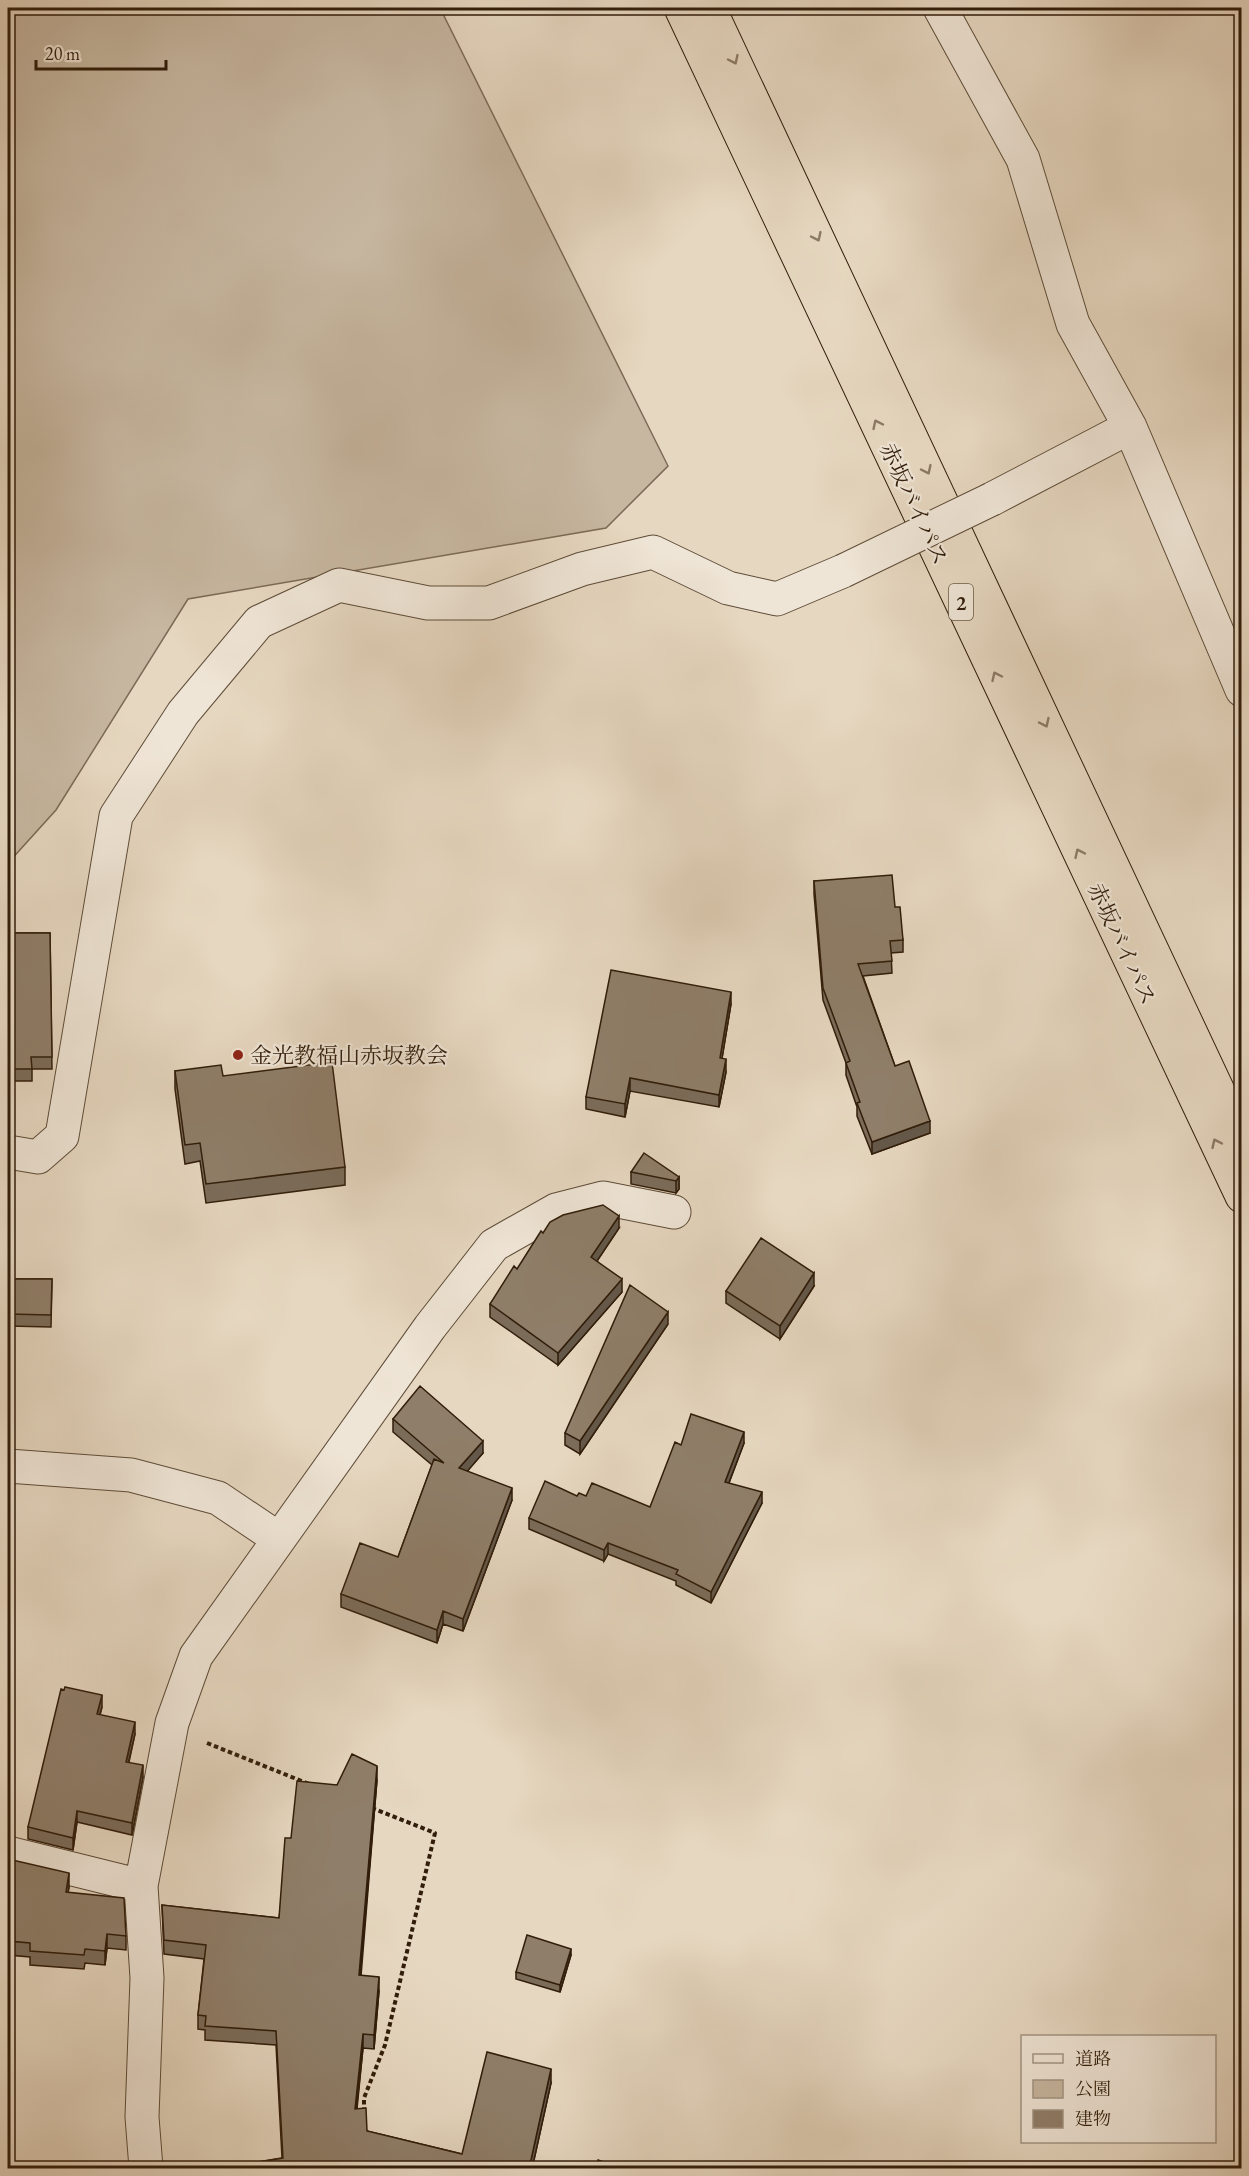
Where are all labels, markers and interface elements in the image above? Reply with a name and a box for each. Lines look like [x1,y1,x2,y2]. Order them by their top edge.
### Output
scale bar [36,33,166,71]
text: 20 m [45,42,80,65]
one-way arrow [727,54,739,65]
one-way arrow [810,230,822,241]
one-way arrow [872,420,884,431]
street label: 赤坂バイパス [873,438,955,570]
one-way arrow [919,464,931,475]
road number: 2 [949,584,973,620]
one-way arrow [991,672,1003,683]
one-way arrow [1038,716,1050,727]
one-way arrow [1075,848,1087,859]
street label: 赤坂バイパス [1081,878,1163,1010]
place label: 金光教福山赤坂教会 [250,1041,448,1070]
marker: 金光教福山赤坂教会 [231,1048,245,1062]
one-way arrow [1212,1138,1224,1149]
legend [1021,2035,1216,2143]
text: 道路 [1075,2047,1111,2070]
text: 公園 [1075,2077,1111,2100]
text: 建物 [1075,2107,1111,2130]

